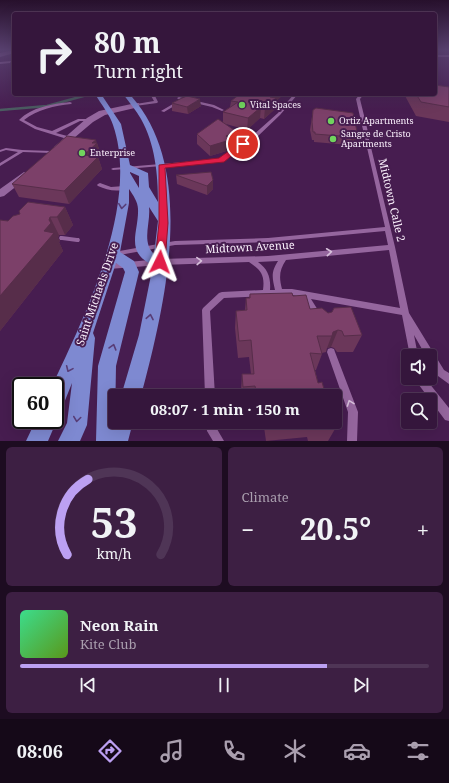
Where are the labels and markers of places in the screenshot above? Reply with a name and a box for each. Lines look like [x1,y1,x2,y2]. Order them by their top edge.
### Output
place label: Vital Spaces [250,98,301,111]
marker: Vital Spaces [237,100,247,110]
place label: Ortiz Apartments [339,114,414,127]
marker: Ortiz Apartments [326,116,336,126]
pin [226,127,260,161]
place label: Sangre de Cristo Apartments [341,127,411,150]
marker: Sangre de Cristo Apartments [328,134,338,144]
place label: Enterprise [90,146,135,159]
marker: Enterprise [77,148,87,158]

